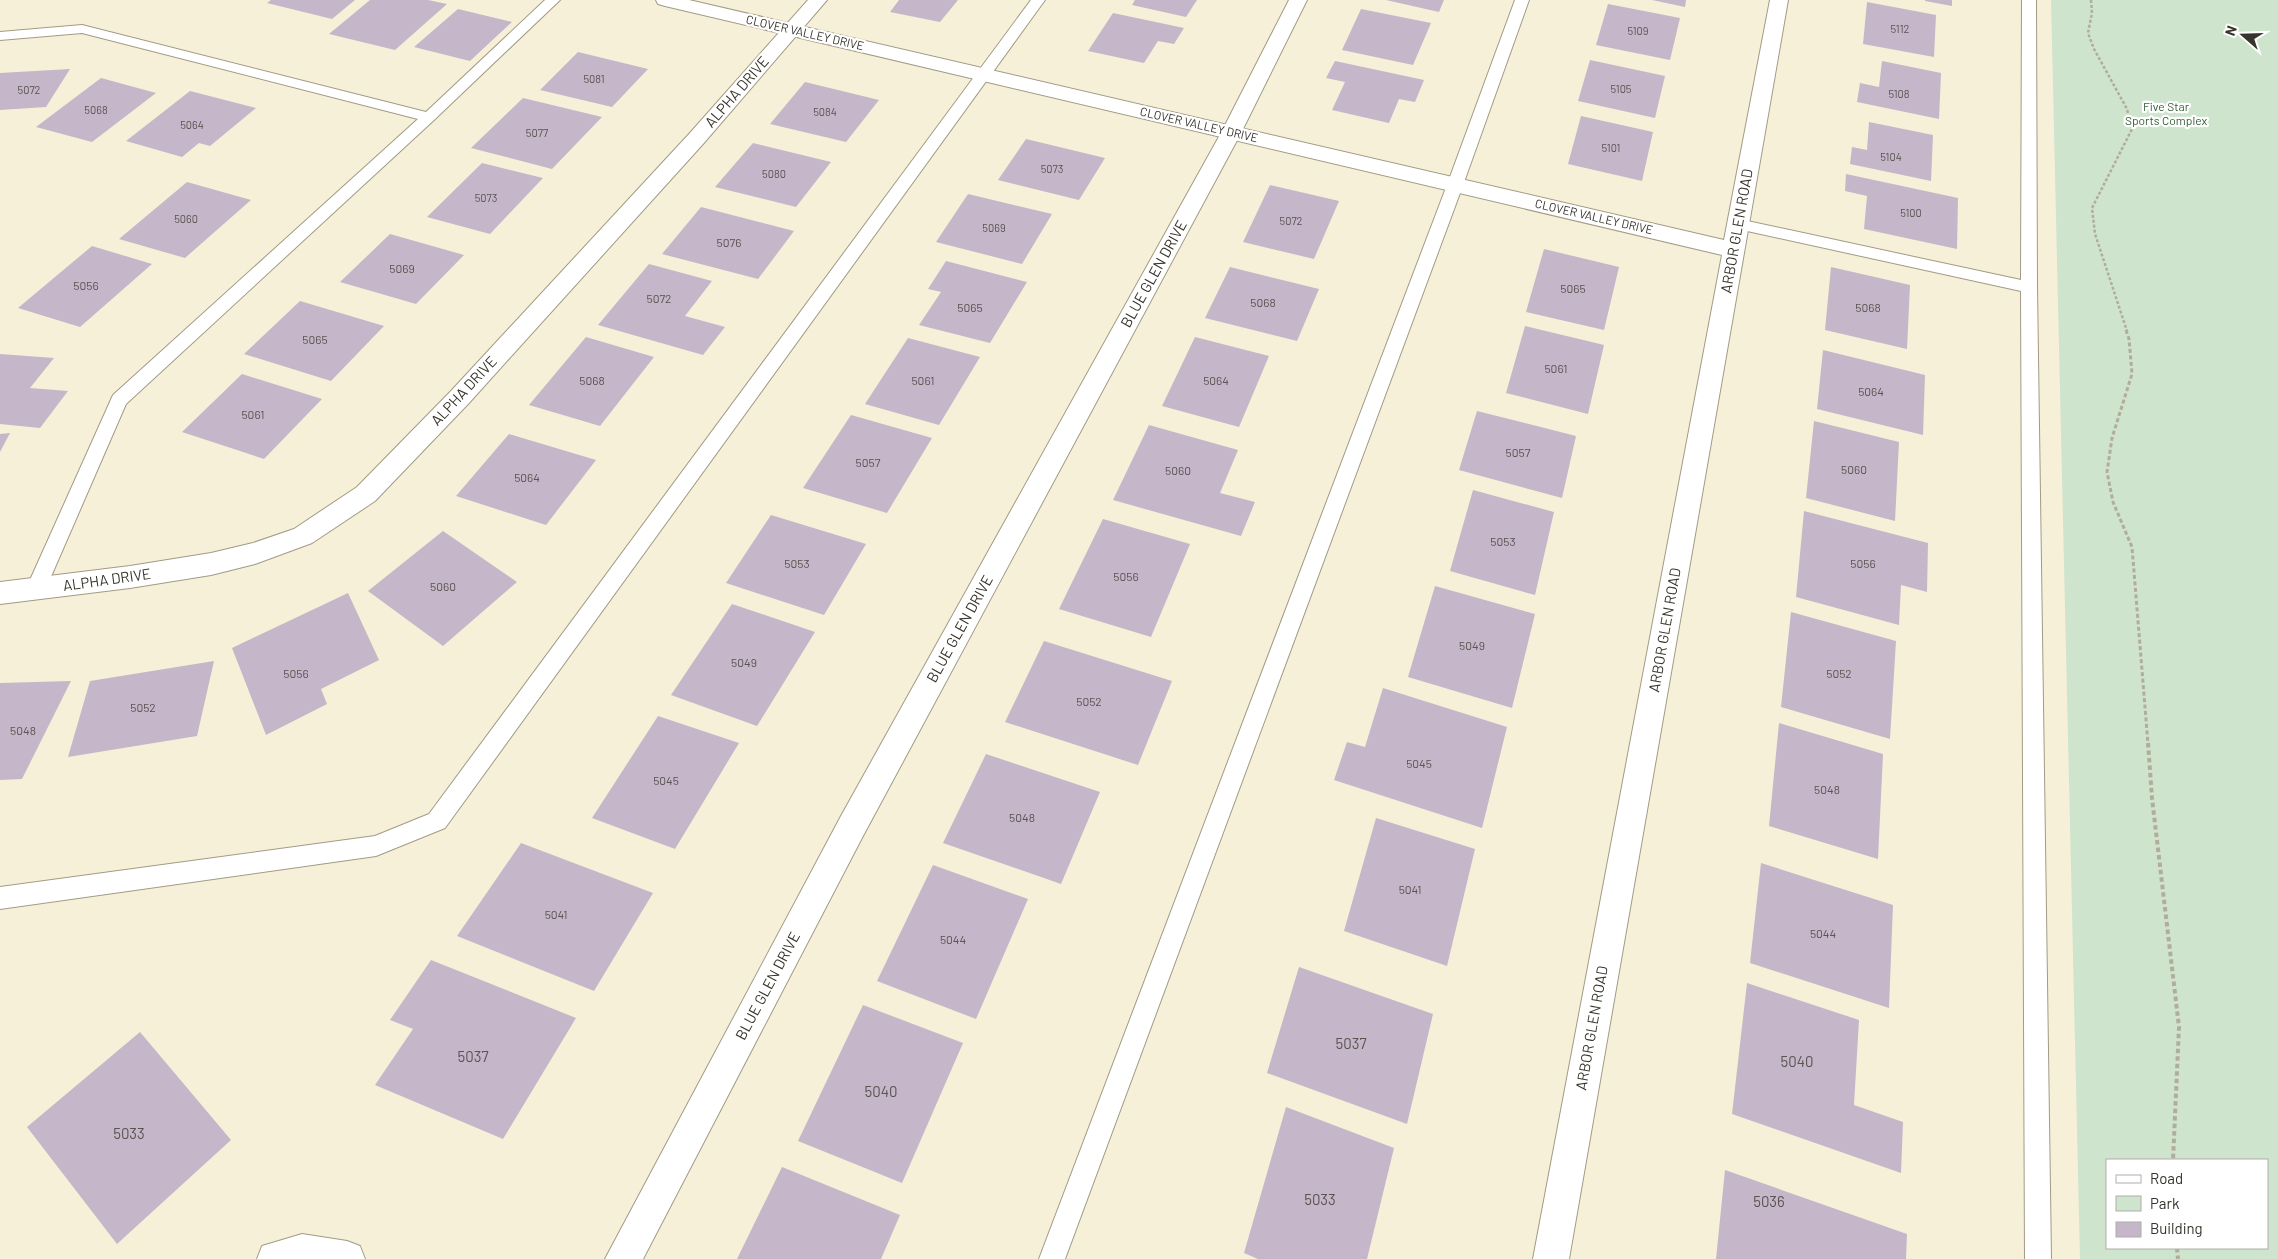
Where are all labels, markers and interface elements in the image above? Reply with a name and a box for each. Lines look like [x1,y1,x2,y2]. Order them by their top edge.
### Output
north arrow [2218,10,2268,60]
street label: CLOVER VALLEY DRIVE [745,12,866,52]
house number: 5112 [1891,22,1910,35]
text: N [2221,23,2240,38]
house number: 5109 [1627,24,1649,37]
street label: ALPHA DRIVE [700,52,772,131]
house number: 5081 [583,72,605,85]
house number: 5105 [1610,82,1632,95]
house number: 5072 [18,83,41,96]
house number: 5108 [1888,87,1910,100]
park label: Five Star Sports Complex [2125,99,2207,127]
house number: 5068 [84,103,108,116]
street label: CLOVER VALLEY DRIVE [1139,104,1260,144]
house number: 5084 [813,105,837,118]
house number: 5064 [180,118,204,131]
house number: 5077 [526,126,548,139]
house number: 5101 [1602,141,1620,154]
house number: 5104 [1880,150,1902,163]
house number: 5073 [1041,162,1063,175]
house number: 5080 [762,167,786,180]
street label: ARBOR GLEN ROAD [1716,167,1756,294]
house number: 5073 [475,191,497,204]
street label: CLOVER VALLEY DRIVE [1534,196,1655,236]
house number: 5100 [1900,206,1922,219]
house number: 5060 [174,212,198,225]
house number: 5072 [1280,214,1303,227]
street label: BLUE GLEN DRIVE [1116,217,1190,330]
house number: 5069 [982,221,1006,234]
house number: 5076 [717,235,741,249]
house number: 5069 [389,261,415,275]
house number: 5056 [73,278,99,292]
house number: 5065 [1560,281,1586,295]
house number: 5072 [646,291,672,305]
house number: 5068 [1250,295,1276,309]
house number: 5065 [957,300,983,314]
house number: 5068 [1855,300,1881,314]
house number: 5065 [302,332,328,346]
street label: ALPHA DRIVE [426,352,500,429]
house number: 5061 [1544,361,1568,375]
house number: 5068 [579,373,605,387]
house number: 5061 [911,373,935,387]
house number: 5064 [1203,373,1229,387]
house number: 5064 [1858,384,1884,398]
house number: 5061 [241,407,265,421]
house number: 5057 [1506,445,1531,459]
house number: 5057 [856,455,881,469]
house number: 5060 [1841,462,1867,476]
house number: 5060 [1165,463,1191,477]
house number: 5064 [514,470,540,484]
house number: 5053 [1490,534,1516,548]
house number: 5053 [784,556,810,570]
house number: 5056 [1850,556,1876,570]
street label: ALPHA DRIVE [62,564,152,594]
street label: ARBOR GLEN ROAD [1644,566,1684,693]
house number: 5056 [1113,569,1139,583]
street label: BLUE GLEN DRIVE [922,572,996,685]
house number: 5060 [430,579,456,593]
house number: 5049 [1459,638,1485,652]
house number: 5049 [731,655,757,669]
house number: 5056 [283,666,309,680]
house number: 5052 [1826,666,1852,680]
house number: 5052 [1076,694,1102,708]
house number: 5052 [130,700,156,714]
house number: 5048 [10,723,36,737]
house number: 5045 [1406,756,1432,770]
house number: 5045 [653,773,679,787]
house number: 5048 [1814,782,1840,796]
house number: 5048 [1009,810,1035,824]
house number: 5041 [1399,882,1421,896]
house number: 5041 [545,907,567,921]
house number: 5044 [1810,926,1836,940]
street label: BLUE GLEN DRIVE [731,928,803,1043]
house number: 5044 [940,932,966,946]
street label: ARBOR GLEN ROAD [1571,964,1611,1091]
house number: 5037 [1335,1034,1367,1052]
house number: 5037 [457,1047,489,1065]
house number: 5040 [1781,1052,1813,1070]
house number: 5040 [865,1082,897,1100]
house number: 5033 [113,1124,145,1142]
legend [2106,1159,2268,1249]
text: Road [2150,1169,2183,1187]
house number: 5033 [1304,1190,1336,1208]
house number: 5036 [1753,1192,1785,1210]
text: Park [2150,1194,2180,1212]
text: Building [2150,1219,2203,1237]

